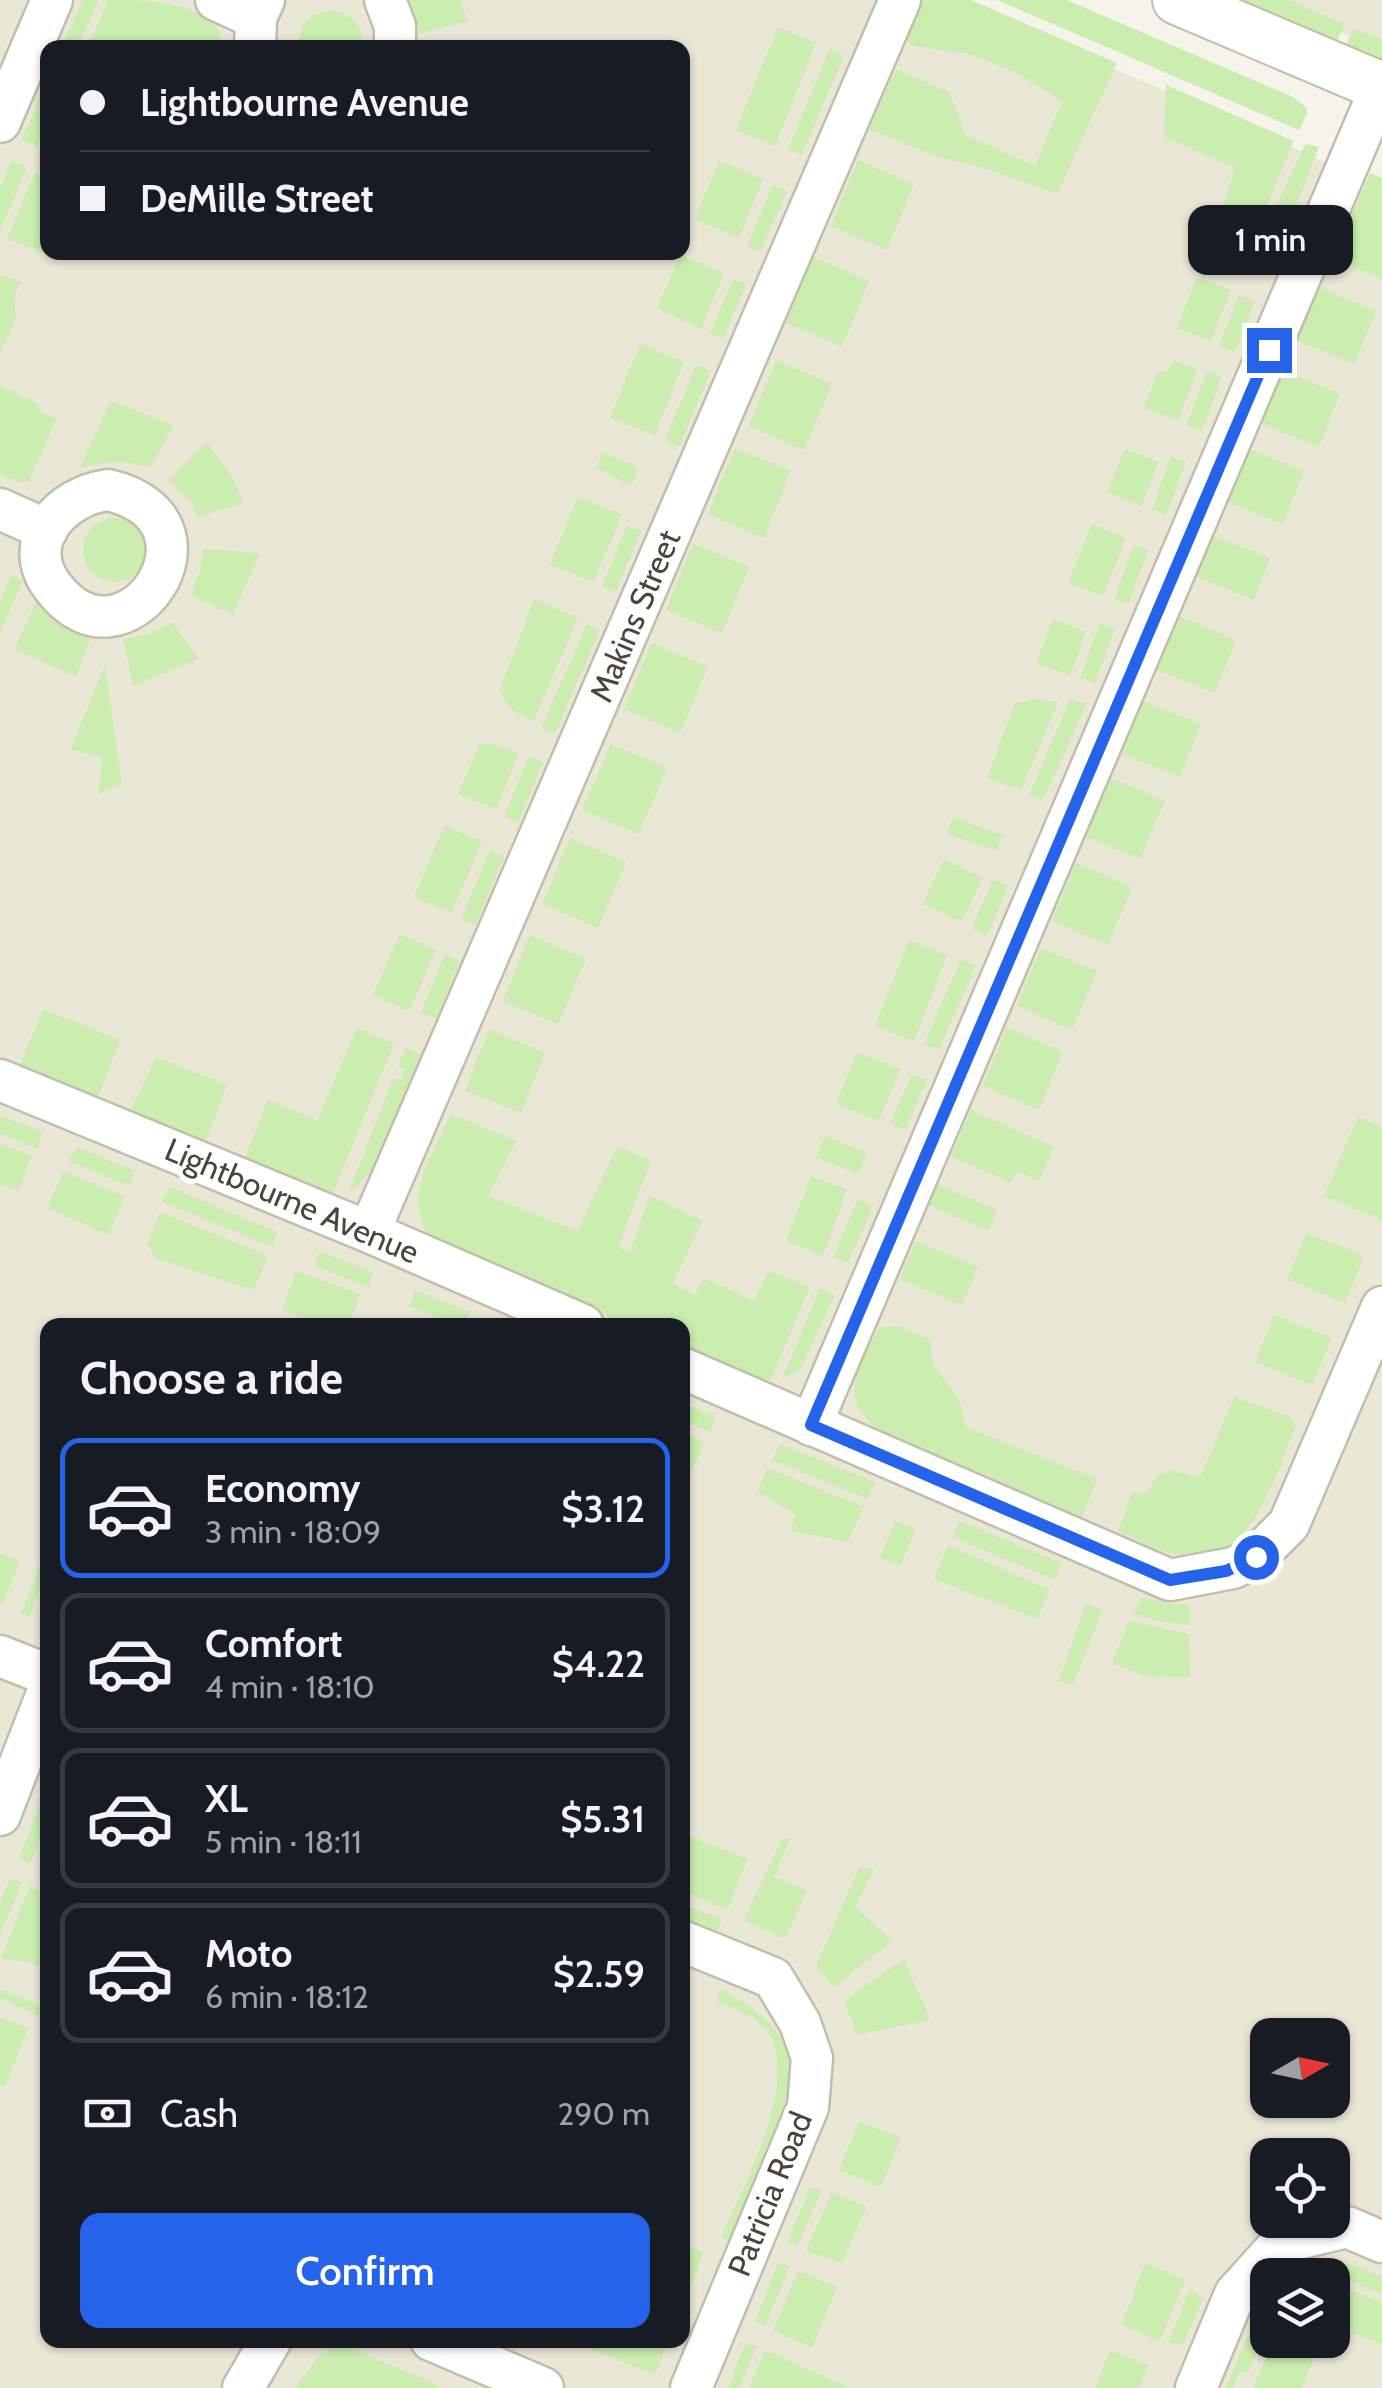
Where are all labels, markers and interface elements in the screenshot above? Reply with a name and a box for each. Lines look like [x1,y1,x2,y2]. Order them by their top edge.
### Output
text: Lightbourne Avenue [140,79,469,126]
text: DeMille Street [140,175,374,222]
callout: 1 min [1186,205,1352,275]
text: 1 min [1235,220,1306,259]
route end [1247,328,1292,373]
street label: Makins Street [581,524,688,708]
street label: Lightbourne Avenue [159,1129,425,1272]
text: Choose a ride [80,1351,343,1405]
icon: car [85,1463,175,1553]
text: Economy [205,1465,360,1512]
text: $3.12 [561,1485,645,1532]
text: 3 min · 18:09 [205,1512,381,1551]
route start [1234,1535,1279,1580]
icon: car [85,1618,175,1708]
text: Comfort [205,1620,342,1667]
text: $4.22 [552,1640,645,1687]
text: 4 min · 18:10 [205,1667,375,1706]
icon: car [85,1773,175,1863]
text: XL [205,1775,248,1822]
text: $5.31 [560,1795,645,1842]
text: 5 min · 18:11 [205,1822,362,1861]
icon: car [85,1928,175,2018]
text: Moto [205,1930,292,1977]
text: $2.59 [553,1950,645,1997]
text: 6 min · 18:12 [205,1977,369,2016]
north arrow [1250,2018,1350,2118]
map controls [1250,2018,1350,2358]
icon: cash [80,2086,135,2141]
text: Cash [160,2090,238,2137]
text: 290 m [557,2094,650,2133]
street label: Patricia Road [719,2106,820,2282]
button: locate [1250,2138,1350,2238]
button: Confirm [80,2213,650,2328]
button: layers [1250,2258,1350,2358]

